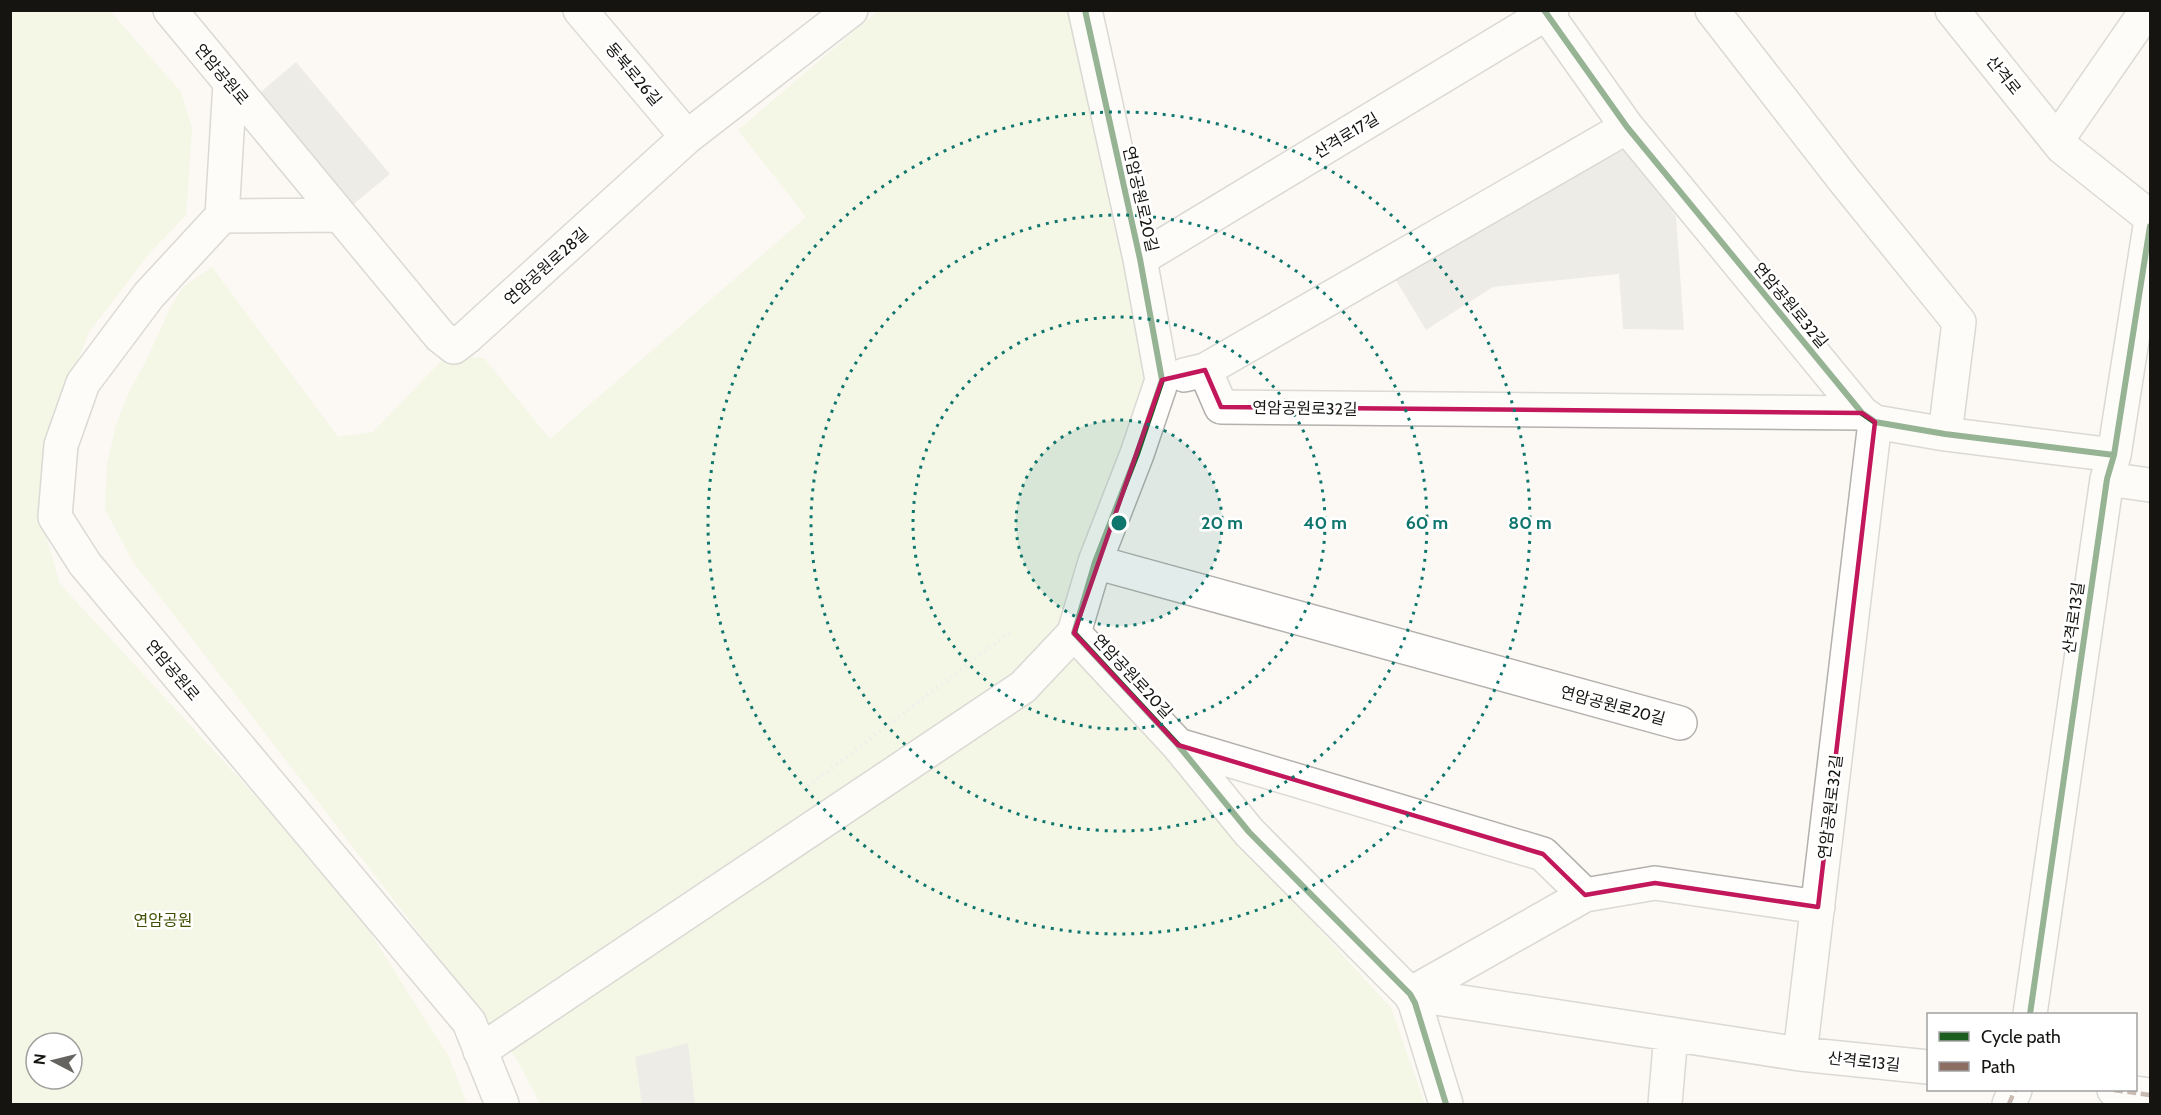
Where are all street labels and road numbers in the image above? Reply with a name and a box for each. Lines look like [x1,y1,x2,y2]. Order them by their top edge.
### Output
street label: 동북로26길 [602,39,665,110]
street label: 연암공원로 [191,40,253,109]
street label: 산격로 [1982,52,2025,99]
street label: 산격로17길 [1310,109,1382,162]
street label: 연암공원로20길 [1119,144,1162,254]
street label: 연암공원로28길 [500,224,592,309]
street label: 연암공원로32길 [1749,259,1832,352]
street label: 연암공원로32길 [1252,398,1358,419]
street label: 산격로13길 [2059,581,2088,655]
street label: 연암공원로20길 [1089,630,1176,722]
street label: 연암공원로 [142,636,204,705]
street label: 연암공원로20길 [1558,682,1667,729]
street label: 연암공원로32길 [1815,754,1846,861]
street label: 산격로13길 [1827,1048,1901,1075]

